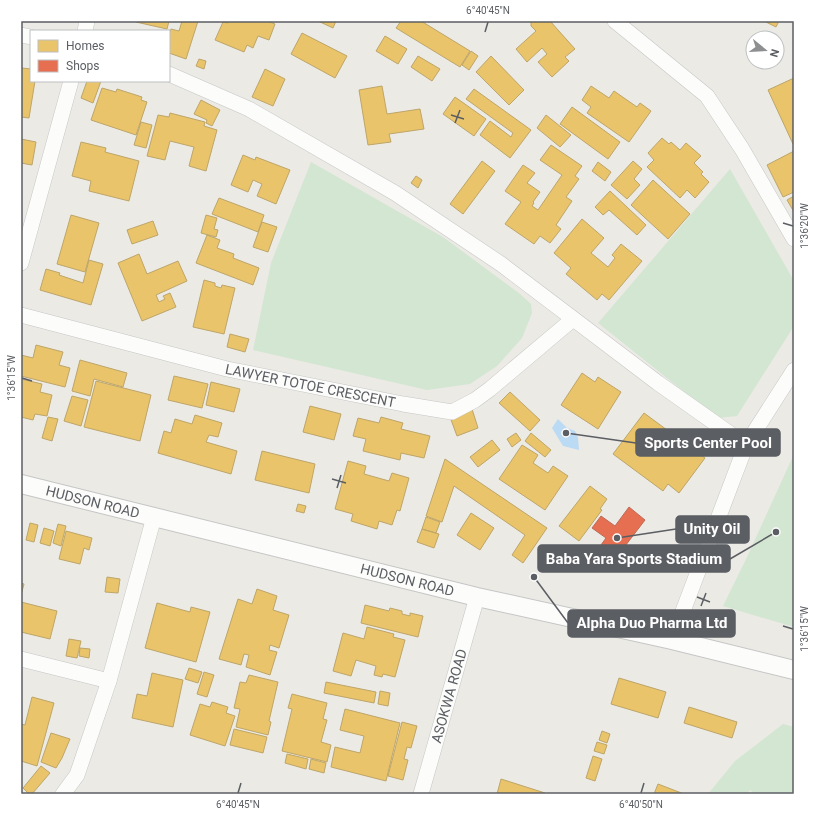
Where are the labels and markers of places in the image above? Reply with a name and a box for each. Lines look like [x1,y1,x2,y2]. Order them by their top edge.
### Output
callout: Sports Center Pool [636,429,780,456]
callout: Unity Oil [676,516,749,543]
callout: Baba Yara Sports Stadium [538,545,730,572]
callout: Alpha Duo Pharma Ltd [568,610,735,637]

